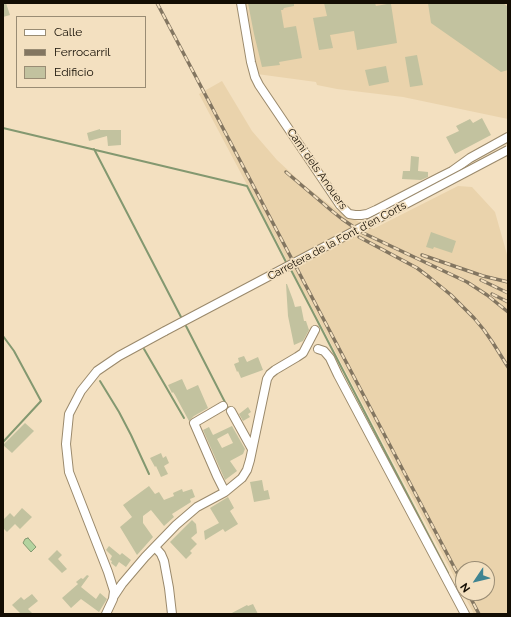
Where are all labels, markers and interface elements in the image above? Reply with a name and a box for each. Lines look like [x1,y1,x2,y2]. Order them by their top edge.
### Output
legend [16,16,146,88]
text: Calle [54,25,82,39]
text: Ferrocarril [54,45,111,59]
text: Edificio [54,65,94,79]
street label: Camí dels Anouers [284,126,350,212]
street label: Carretera de la Font d'en Corts [266,199,408,283]
north arrow [455,561,495,601]
text: N [458,580,473,595]

